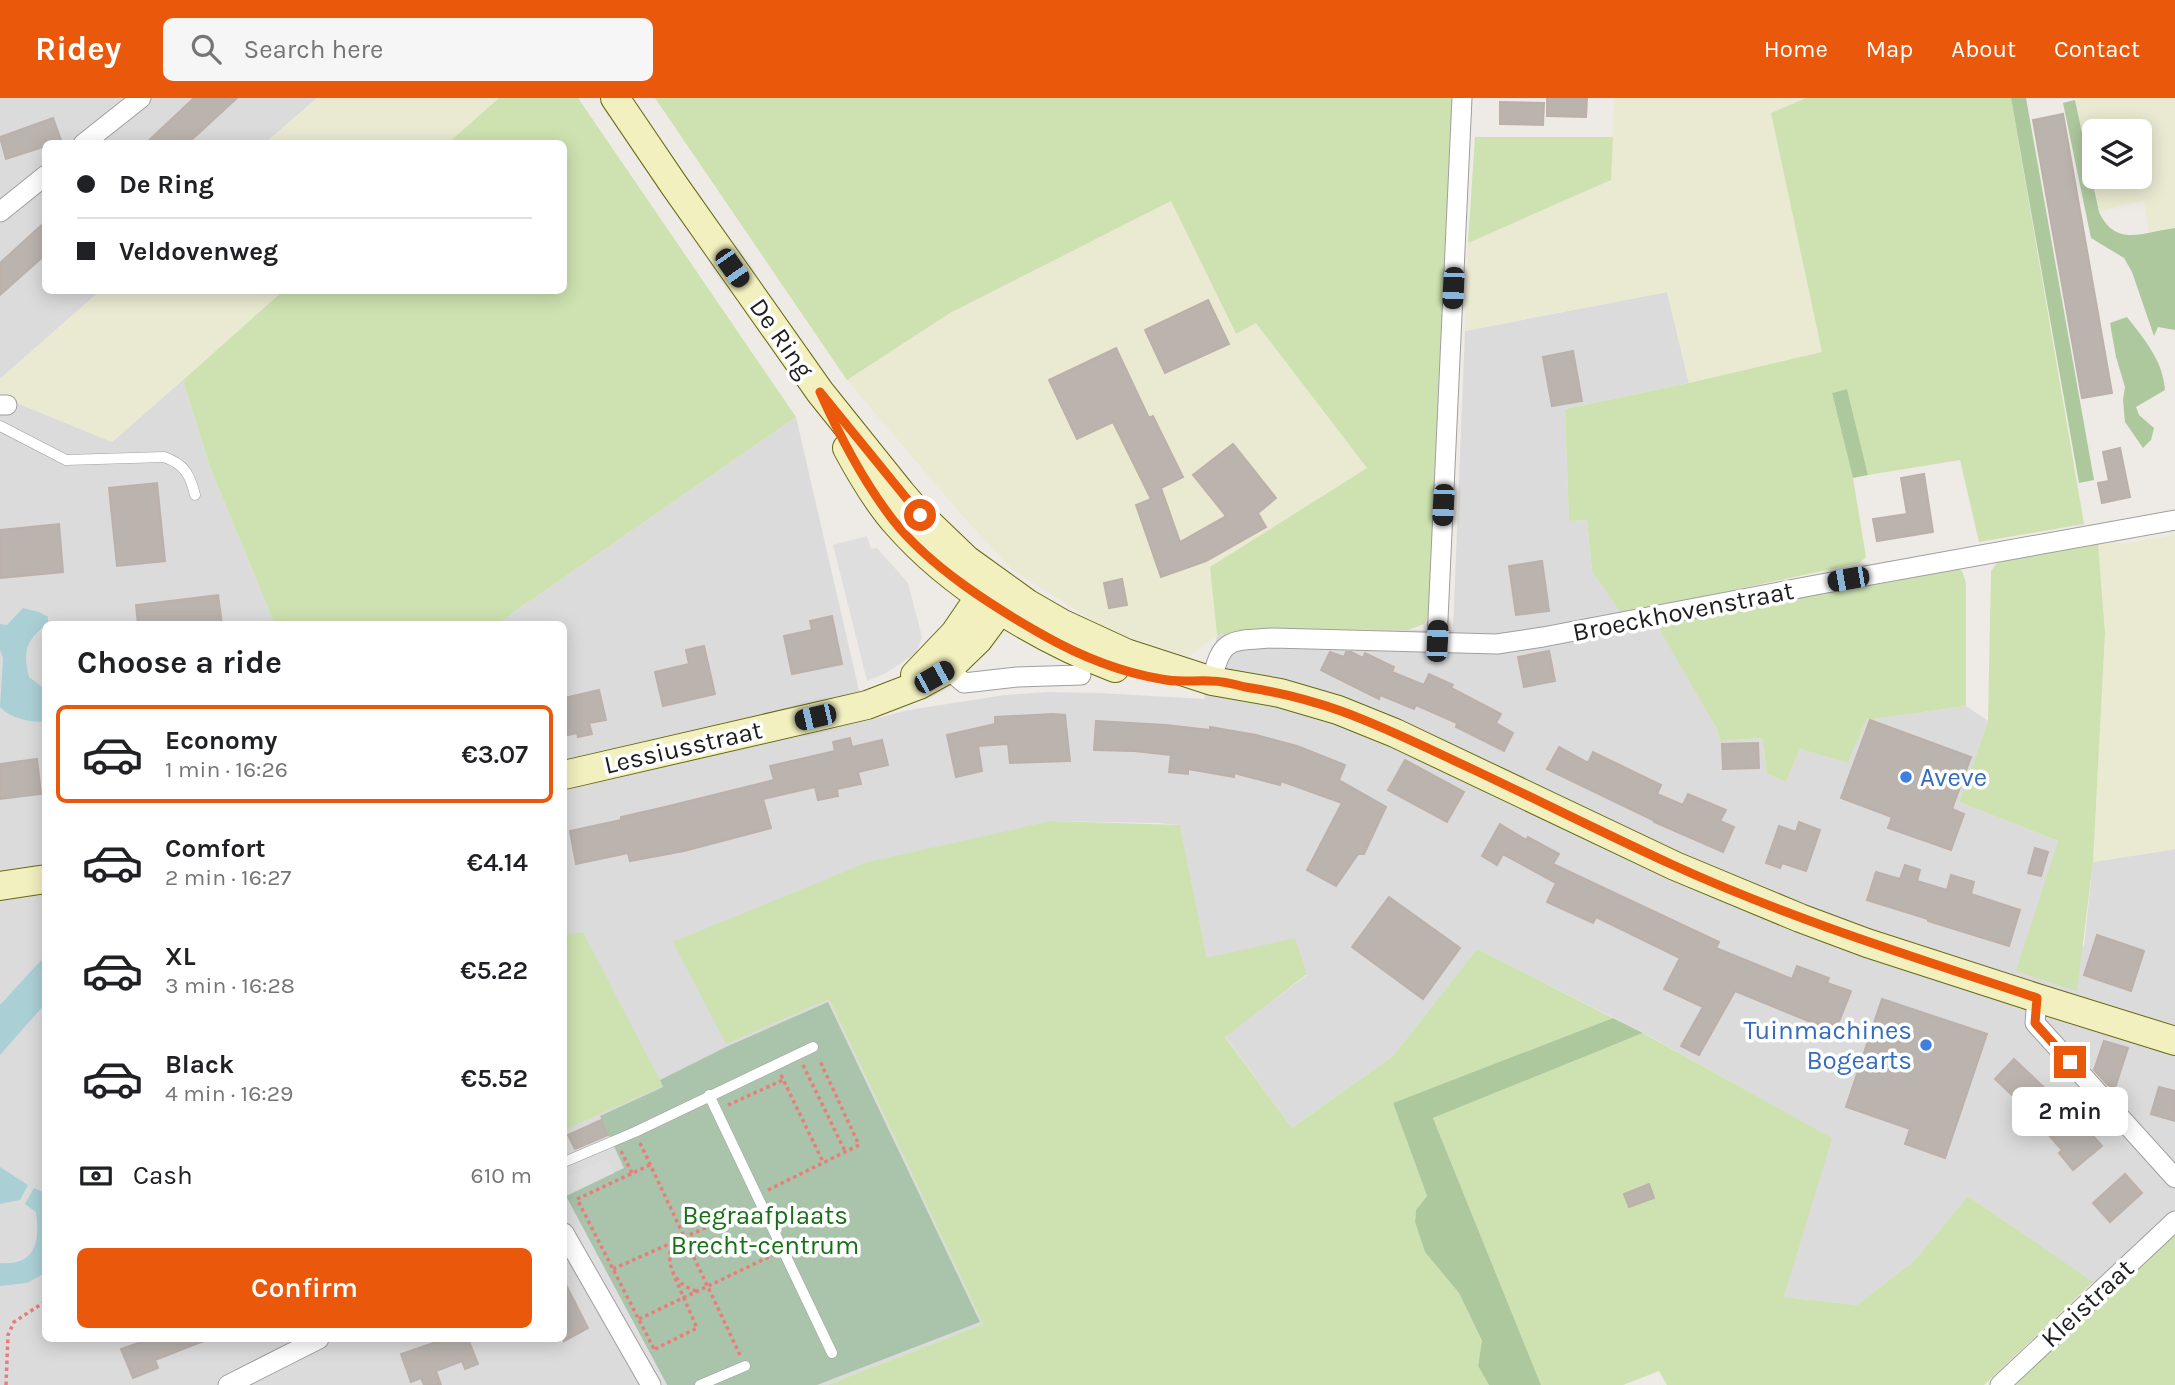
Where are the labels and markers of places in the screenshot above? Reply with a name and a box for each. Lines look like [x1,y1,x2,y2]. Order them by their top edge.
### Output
place label: Aveve [1920,762,1987,793]
marker: Aveve [1898,769,1914,785]
place label: Tuinmachines Bogearts [1743,1015,1912,1076]
marker: Tuinmachines Bogearts [1918,1037,1934,1053]

